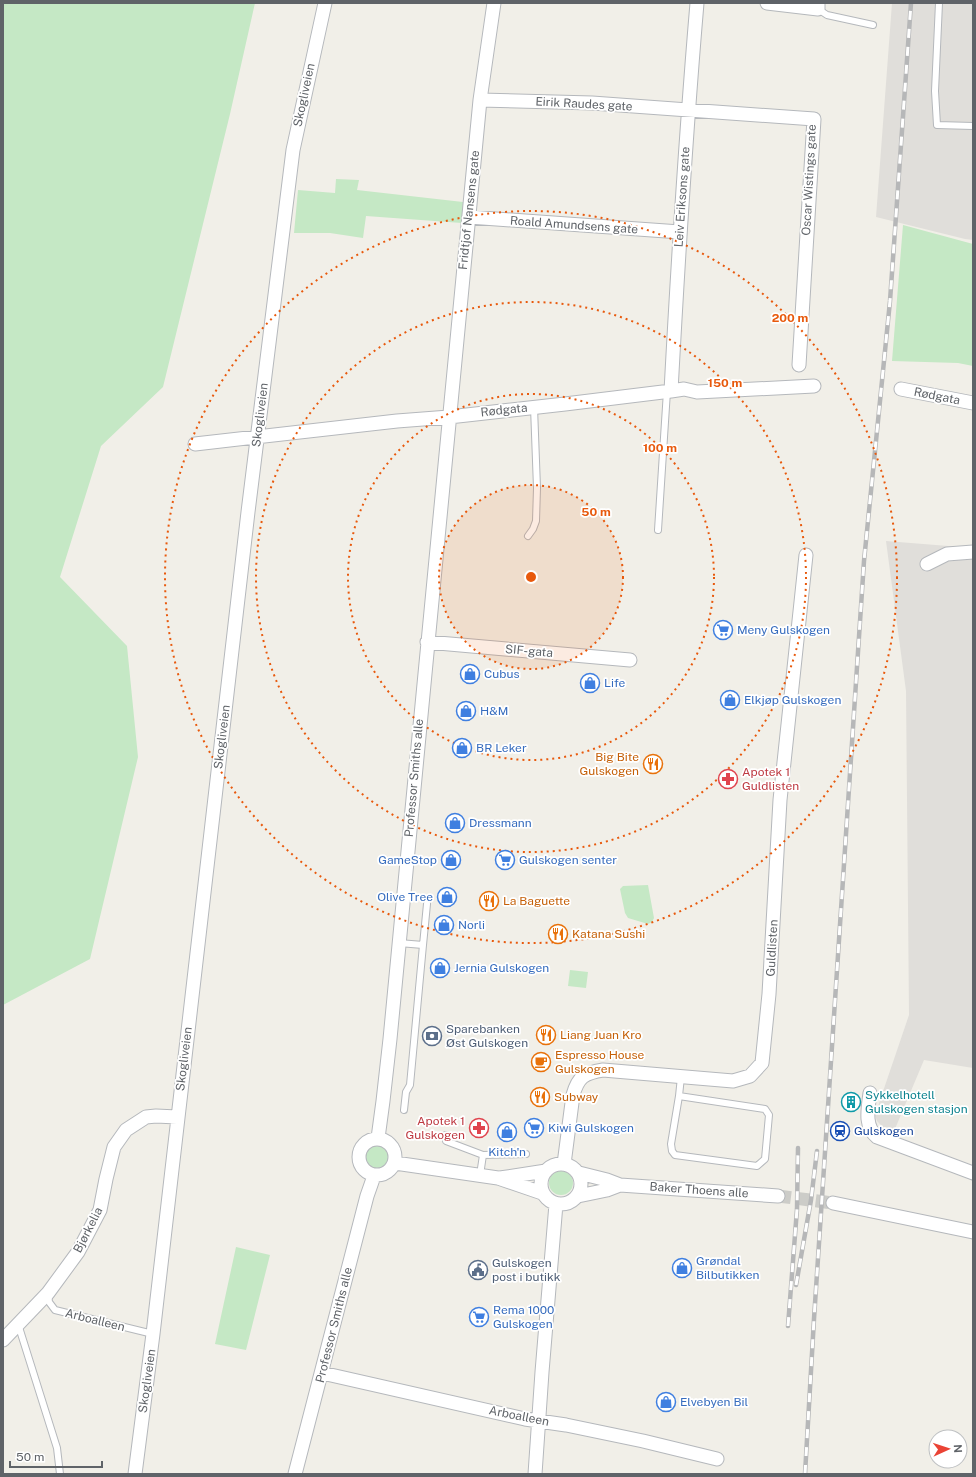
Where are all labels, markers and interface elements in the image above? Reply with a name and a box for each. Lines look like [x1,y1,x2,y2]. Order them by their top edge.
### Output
street label: Skogliveien [290,62,318,128]
street label: Eirik Raudes gate [535,94,633,114]
street label: Oscar Wistings gate [799,124,819,236]
street label: Leiv Eriksons gate [672,146,693,248]
street label: Fridtjof Nansens gate [456,149,482,271]
street label: Roald Amundsens gate [509,214,639,236]
text: 200 m [772,311,808,325]
text: 150 m [708,376,742,390]
street label: Skogliveien [249,382,271,448]
street label: Rødgata [913,385,961,407]
street label: Rødgata [480,401,528,419]
text: 100 m [643,441,677,455]
text: 50 m [581,505,611,519]
centre of rings [524,570,538,584]
supermarket icon: Meny Gulskogen [712,619,734,641]
place label: Meny Gulskogen [737,623,830,637]
street label: SIF-gata [505,642,553,660]
shop icon: Cubus [459,663,481,685]
place label: Cubus [484,667,519,681]
shop icon: Life [579,672,601,694]
place label: Life [604,676,626,690]
shop icon: Elkjøp Gulskogen [719,689,741,711]
place label: Elkjøp Gulskogen [744,693,841,707]
shop icon: H&M [455,700,477,722]
street label: Skogliveien [211,704,233,770]
place label: H&M [480,704,508,718]
street label: Professor Smiths alle [402,718,426,838]
shop icon: BR Leker [451,737,473,759]
place label: BR Leker [476,741,527,755]
place label: Big Bite Gulskogen [579,750,639,778]
restaurant icon: Big Bite Gulskogen [642,753,664,775]
place label: Apotek 1 Guldlisten [742,765,799,793]
pharmacy icon: Apotek 1 Guldlisten [717,768,739,790]
shop icon: Dressmann [444,812,466,834]
place label: Dressmann [469,816,532,830]
shop icon: GameStop [440,849,462,871]
supermarket icon: Gulskogen senter [494,849,516,871]
place label: GameStop [378,853,437,867]
place label: Gulskogen senter [519,853,617,867]
shop icon: Olive Tree [436,886,458,908]
place label: Olive Tree [377,890,433,904]
restaurant icon: La Baguette [478,890,500,912]
place label: La Baguette [503,894,570,908]
shop icon: Norli [433,914,455,936]
place label: Norli [458,918,485,932]
street label: Guldlisten [764,919,780,977]
restaurant icon: Katana Sushi [547,923,569,945]
place label: Katana Sushi [572,927,645,941]
shop icon: Jernia Gulskogen [429,957,451,979]
place label: Jernia Gulskogen [454,961,549,975]
place label: Sparebanken Øst Gulskogen [446,1022,528,1050]
restaurant icon: Liang Juan Kro [535,1024,557,1046]
bank icon: Sparebanken Øst Gulskogen [421,1025,443,1047]
street label: Skogliveien [173,1026,195,1092]
place label: Liang Juan Kro [560,1028,642,1042]
place label: Espresso House Gulskogen [555,1048,645,1076]
cafe icon: Espresso House Gulskogen [530,1051,552,1073]
restaurant icon: Subway [529,1086,551,1108]
place label: Sykkelhotell Gulskogen stasjon [865,1088,968,1116]
place label: Subway [554,1090,599,1104]
building icon: Sykkelhotell Gulskogen stasjon [840,1091,862,1113]
place label: Apotek 1 Gulskogen [405,1114,465,1142]
pharmacy icon: Apotek 1 Gulskogen [468,1117,490,1139]
supermarket icon: Kiwi Gulskogen [523,1117,545,1139]
station icon: Gulskogen [829,1120,851,1142]
shop icon: Kitch'n [496,1121,518,1143]
place label: Kiwi Gulskogen [548,1121,634,1135]
place label: Gulskogen [854,1124,914,1138]
place label: Kitch'n [488,1145,526,1159]
street label: Baker Thoens alle [649,1180,749,1200]
street label: Bjørkelia [71,1205,105,1255]
place label: Grøndal Bilbutikken [696,1254,759,1282]
place label: Gulskogen post i butikk [492,1256,561,1284]
shop icon: Grøndal Bilbutikken [671,1257,693,1279]
public building icon: Gulskogen post i butikk [467,1259,489,1281]
street label: Professor Smiths alle [313,1265,355,1384]
place label: Rema 1000 Gulskogen [493,1303,554,1331]
street label: Arboalleen [64,1306,126,1334]
supermarket icon: Rema 1000 Gulskogen [468,1306,490,1328]
street label: Skogliveien [136,1348,158,1414]
shop icon: Elvebyen Bil [655,1391,677,1413]
place label: Elvebyen Bil [680,1395,749,1409]
street label: Arboalleen [488,1403,550,1429]
north arrow [928,1429,968,1469]
scale bar [10,1443,102,1469]
text: N [952,1444,964,1453]
text: 50 m [16,1450,44,1464]

